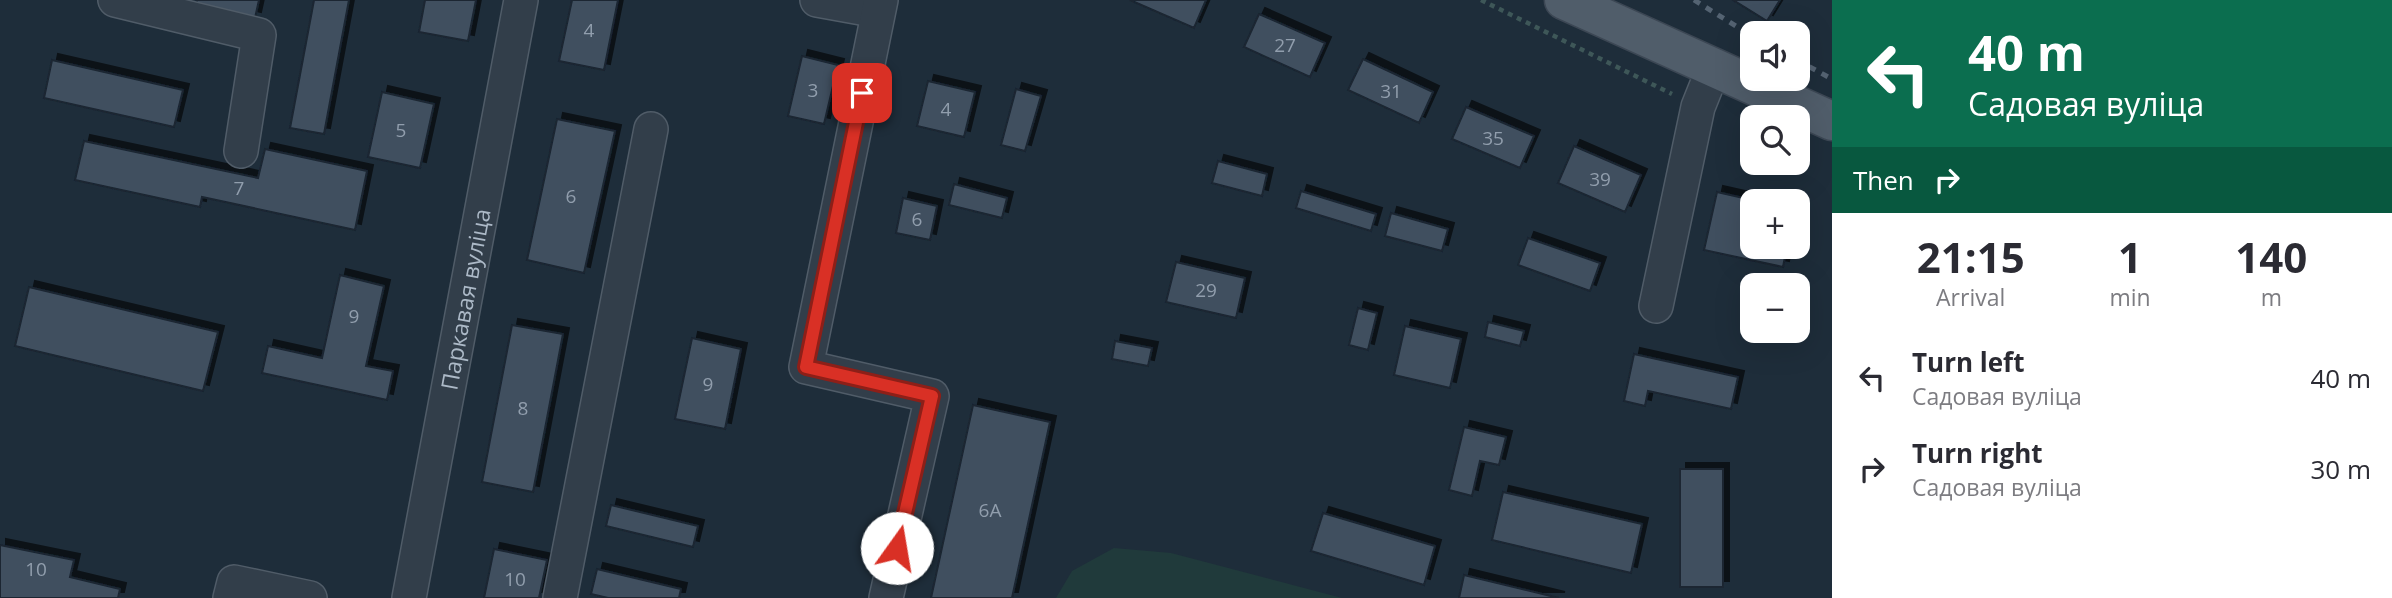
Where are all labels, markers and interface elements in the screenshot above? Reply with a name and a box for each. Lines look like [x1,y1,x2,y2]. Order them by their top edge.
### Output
house number: 4 [584,17,595,43]
text: 40 m [1968,19,2085,85]
map controls [1740,21,1810,343]
button: sound [1740,21,1810,91]
icon: left [1853,28,1944,119]
house number: 27 [1274,32,1296,58]
pin [832,63,892,123]
icon: arrive [843,74,881,112]
house number: 3 [808,77,818,103]
house number: 31 [1380,78,1402,104]
text: Садовая вуліца [1968,82,2204,125]
house number: 4 [941,96,952,122]
button: search [1740,105,1810,175]
house number: 5 [396,117,406,143]
house number: 35 [1482,125,1504,151]
icon: right [1928,161,1966,199]
text: Then [1853,162,1914,198]
house number: 39 [1589,166,1611,192]
house number: 7 [234,175,244,201]
house number: 6 [566,183,576,209]
button: + [1740,189,1810,259]
street label: Паркавая вуліца [432,206,498,393]
house number: 6 [912,206,922,232]
text: 21:15 [1917,228,2025,285]
text: 1 [2118,228,2142,285]
text: 140 [2235,228,2307,285]
button: − [1740,273,1810,343]
house number: 29 [1195,277,1217,303]
text: Arrival [1936,281,2005,313]
text: min [2109,281,2151,313]
text: m [2261,281,2282,313]
house number: 9 [349,303,359,329]
text: Turn left [1912,344,2024,380]
icon: left [1853,359,1891,397]
text: 40 m [2310,360,2371,396]
house number: 9 [703,371,713,397]
text: Садовая вуліца [1912,380,2082,412]
house number: 8 [518,395,528,421]
text: Turn right [1912,435,2043,471]
icon: right [1853,450,1891,488]
text: 30 m [2310,451,2371,487]
text: Садовая вуліца [1912,471,2082,503]
house number: 6А [979,497,1001,523]
position arrow [860,511,934,585]
house number: 10 [25,556,47,582]
house number: 10 [504,566,526,592]

